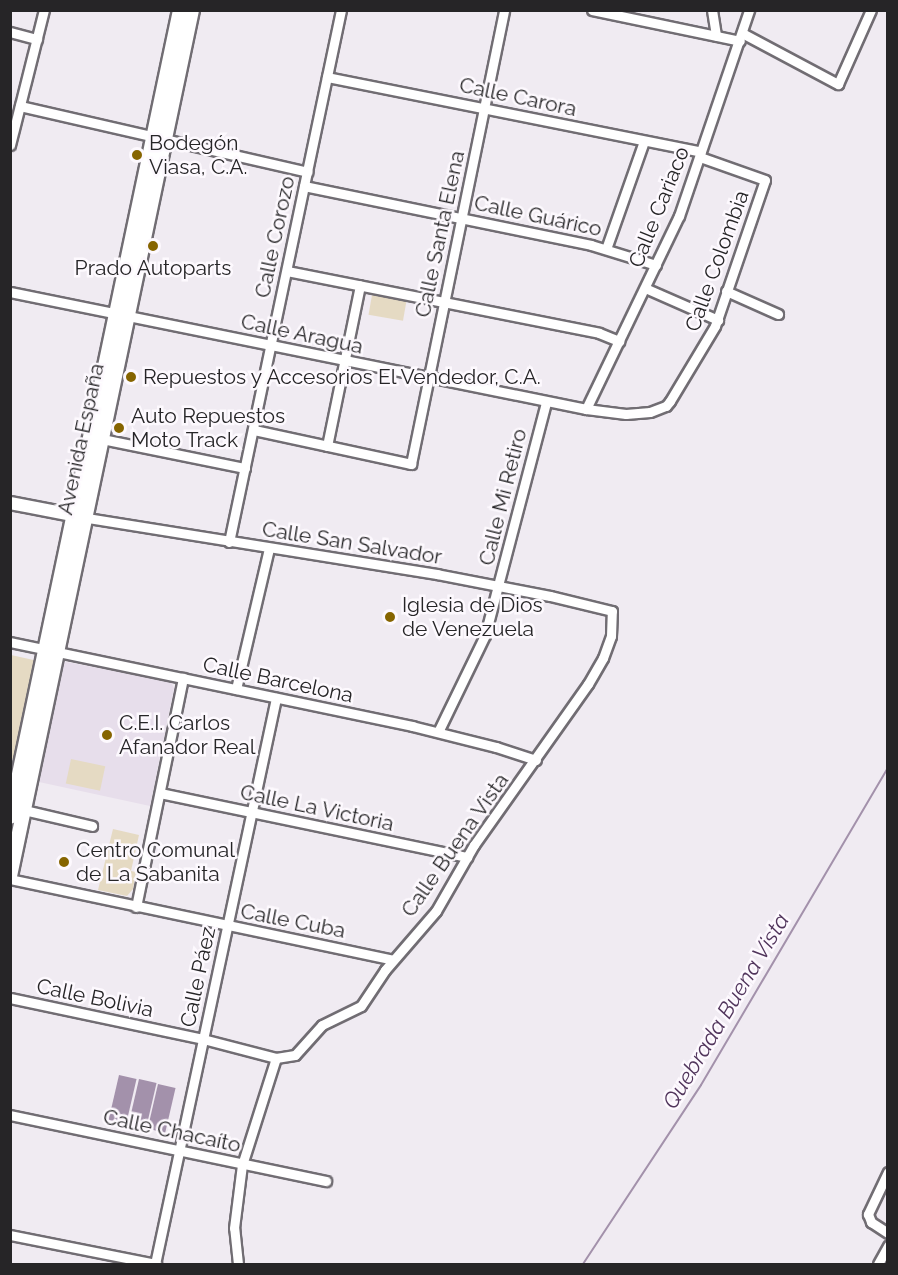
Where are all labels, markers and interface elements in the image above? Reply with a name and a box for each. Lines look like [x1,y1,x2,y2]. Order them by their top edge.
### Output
street label: Calle Carora [457,72,579,122]
place label: Bodegón Viasa, C.A. [149,130,247,180]
street label: Calle Cariaco [623,143,695,271]
marker: Bodegón Viasa, C.A. [130,148,144,162]
street label: Calle Santa Elena [410,148,470,320]
street label: Calle Corozo [250,174,300,300]
street label: Calle Colombia [680,187,754,335]
street label: Calle Guárico [472,190,604,242]
marker: Prado Autoparts [146,239,160,253]
place label: Prado Autoparts [74,255,232,281]
street label: Calle Aragua [238,309,366,359]
street label: Avenida España [53,361,109,517]
place label: Repuestos y Accesorios El Vendedor, C.A. [143,364,544,390]
marker: Repuestos y Accesorios El Vendedor, C.A. [124,370,138,384]
place label: Auto Repuestos Moto Track [131,403,285,453]
marker: Auto Repuestos Moto Track [112,421,126,435]
street label: Calle Mi Retiro [474,426,532,568]
street label: Calle San Salvador [260,516,444,570]
place label: Iglesia de Dios de Venezuela [402,592,543,642]
marker: Iglesia de Dios de Venezuela [383,610,397,624]
street label: Calle Barcelona [201,652,355,708]
place label: C.E.I. Carlos Afanador Real [119,710,256,760]
marker: C.E.I. Carlos Afanador Real [100,728,114,742]
street label: Calle Buena Vista [396,768,514,922]
street label: Calle La Victoria [238,779,396,837]
place label: Centro Comunal de La Sabanita [76,837,235,887]
marker: Centro Comunal de La Sabanita [57,855,71,869]
street label: Calle Cuba [238,898,348,944]
water label: Quebrada Buena Vista [657,908,795,1114]
street label: Calle Páez [175,925,221,1029]
street label: Calle Bolivia [34,973,156,1023]
street label: Calle Chacaíto [101,1104,243,1158]

